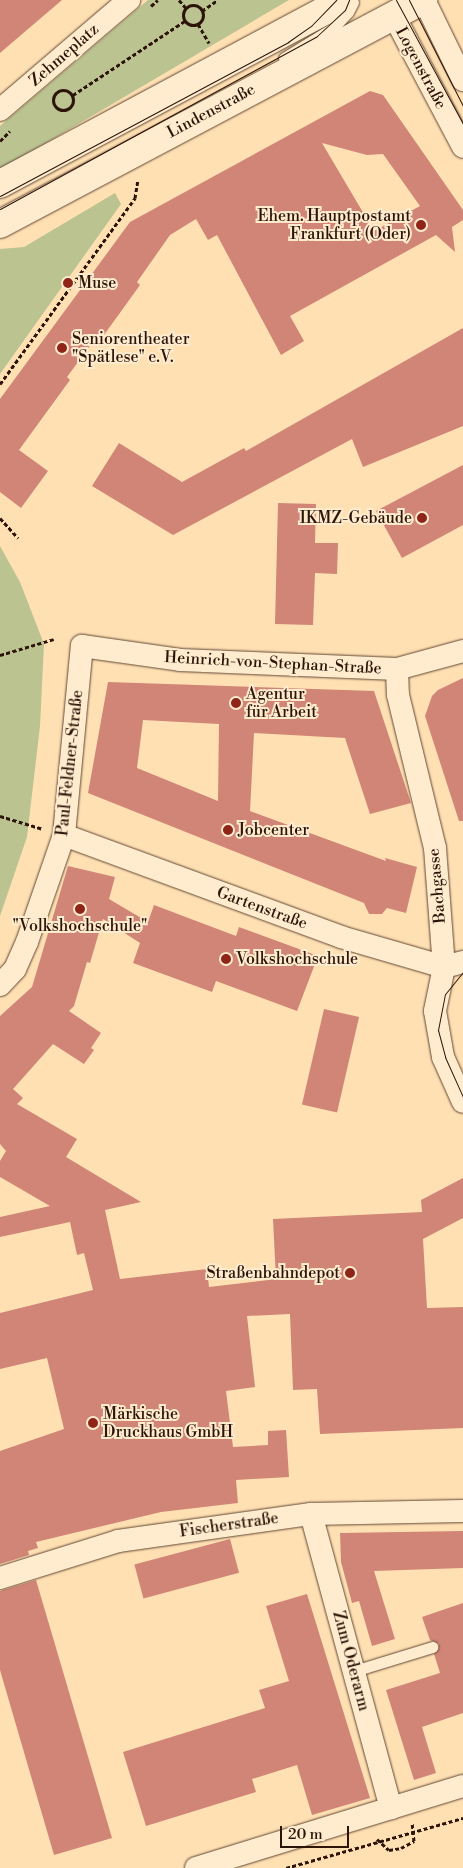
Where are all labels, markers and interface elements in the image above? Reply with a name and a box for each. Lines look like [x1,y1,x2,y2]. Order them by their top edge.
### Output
street label: Zehmeplatz [25,20,103,90]
street label: Logenstraße [391,24,451,112]
street label: Lindenstraße [164,80,258,142]
place label: Ehem. Hauptpostamt Frankfurt (Oder) [257,206,411,244]
marker: Ehem. Hauptpostamt Frankfurt (Oder) [415,219,427,231]
place label: Muse [78,273,116,293]
marker: Muse [62,277,74,289]
place label: Seniorentheater "Spätlese" e.V. [72,329,190,367]
marker: Seniorentheater "Spätlese" e.V. [56,342,68,354]
place label: IKMZ-Gebäude [300,508,412,528]
marker: IKMZ-Gebäude [416,512,428,524]
street label: Heinrich-von-Stephan-Straße [164,648,382,678]
place label: Agentur für Arbeit [246,684,317,722]
street label: Paul-Feldner-Straße [53,689,87,837]
marker: Agentur für Arbeit [230,697,242,709]
place label: Jobcenter [238,820,309,840]
marker: Jobcenter [222,824,234,836]
street label: Bachgasse [424,848,450,924]
street label: Gartenstraße [214,883,310,933]
marker: "Volkshochschule" [74,903,86,915]
place label: "Volkshochschule" [13,916,147,936]
place label: Volkshochschule [236,949,358,969]
marker: Volkshochschule [220,953,232,965]
place label: Straßenbahndepot [206,1263,340,1283]
marker: Straßenbahndepot [344,1267,356,1279]
place label: Märkische Druckhaus GmbH [103,1404,233,1442]
marker: Märkische Druckhaus GmbH [87,1417,99,1429]
street label: Fischerstraße [178,1509,280,1541]
street label: Zum Oderarm [328,1609,374,1713]
scale bar [283,1816,352,1848]
text: 20 m [288,1825,323,1844]

